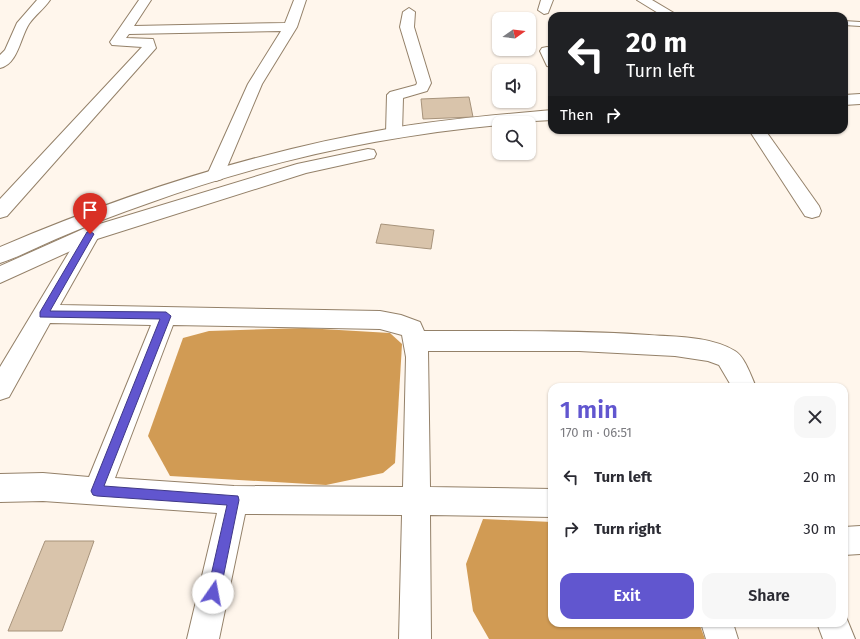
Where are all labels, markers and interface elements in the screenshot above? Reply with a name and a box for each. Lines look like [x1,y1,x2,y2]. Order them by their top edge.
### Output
north arrow [492,12,536,56]
map controls [492,12,536,160]
text: 20 m [626,26,687,59]
icon: left [560,28,612,80]
text: Turn left [626,60,695,82]
button: sound [492,64,536,108]
icon: right [602,104,624,126]
text: Then [560,106,594,124]
button: search [492,116,536,160]
pin [73,193,107,234]
icon: arrive [79,199,101,221]
text: 1 min [560,396,618,424]
button: close [794,396,836,438]
text: 170 m · 06:51 [560,425,632,440]
icon: left [560,466,582,488]
text: Turn left [594,468,652,486]
text: 20 m [803,468,836,486]
icon: right [560,518,582,540]
text: Turn right [594,520,661,538]
text: 30 m [803,520,836,538]
position arrow [192,572,234,614]
button: Exit [560,573,694,619]
button: Share [702,573,836,619]

